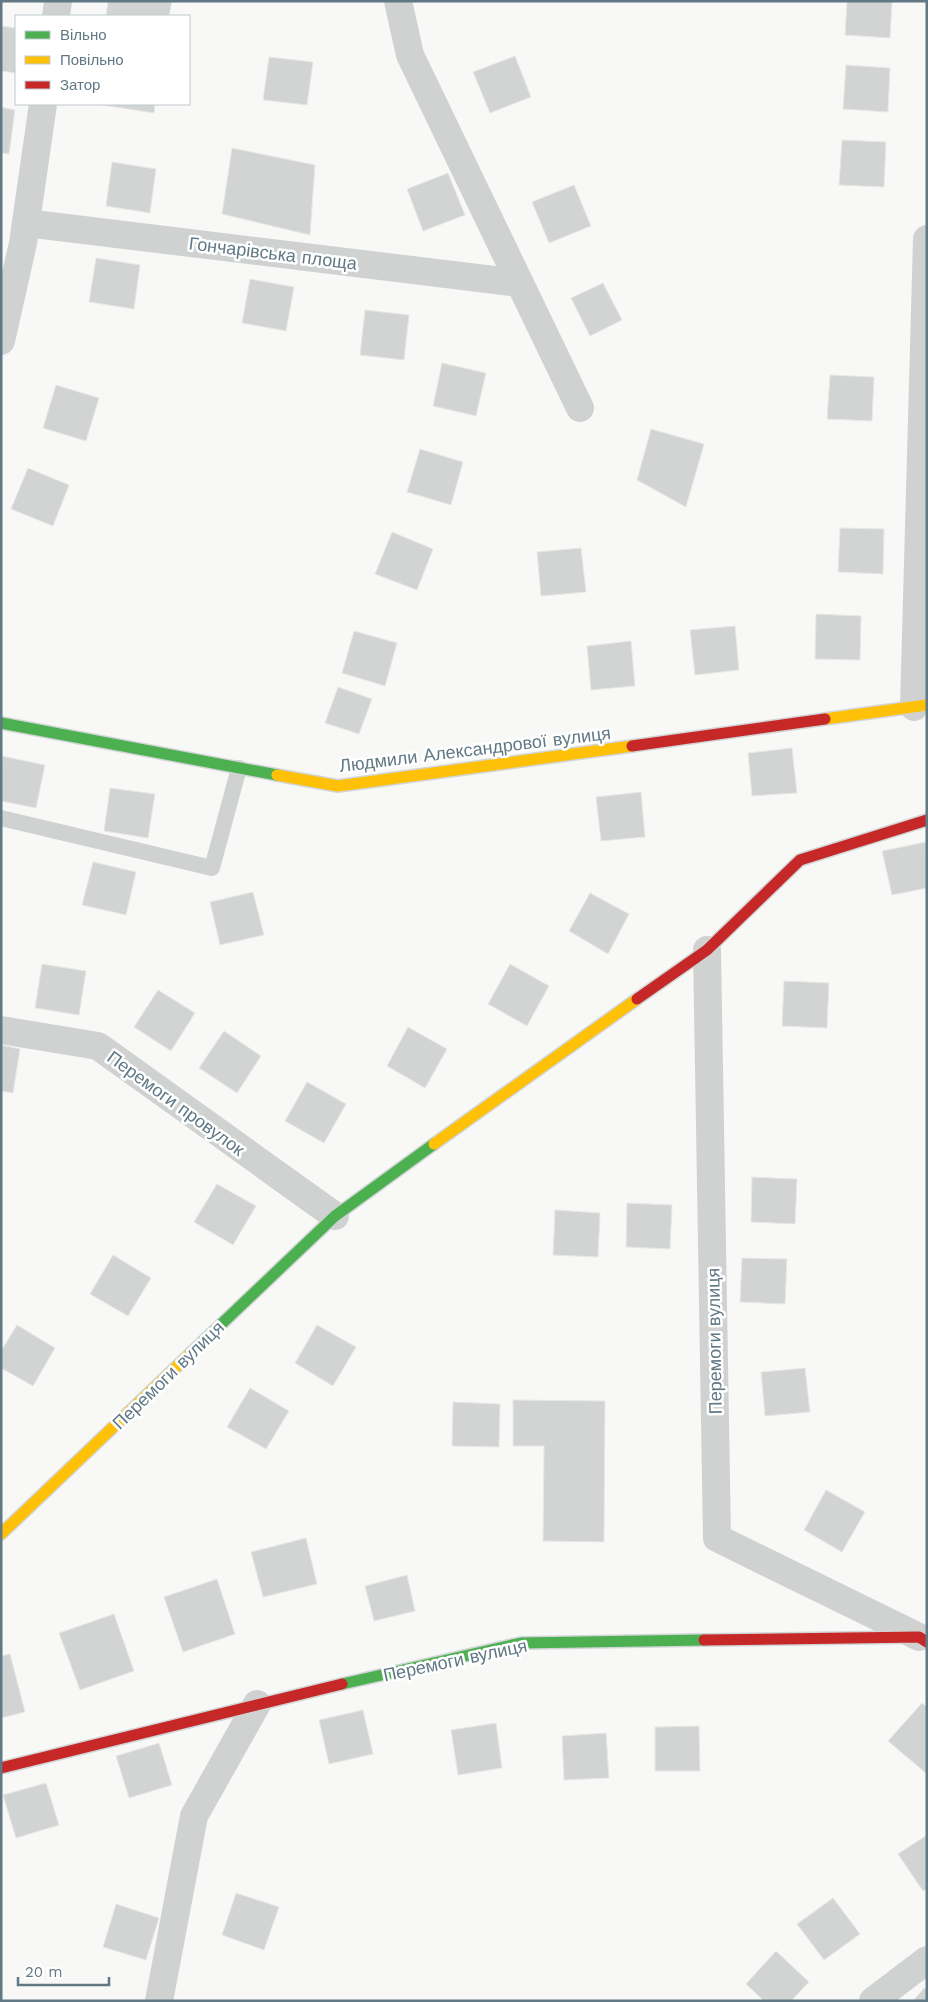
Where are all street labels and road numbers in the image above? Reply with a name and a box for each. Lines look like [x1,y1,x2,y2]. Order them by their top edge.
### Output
street label: Гончарівська площа [188,232,359,274]
street label: Людмили Александрової вулиця [338,722,612,776]
street label: Перемоги провулок [103,1046,249,1160]
street label: Перемоги вулиця [702,1268,726,1414]
street label: Перемоги вулиця [108,1317,228,1433]
street label: Перемоги вулиця [381,1634,529,1686]

